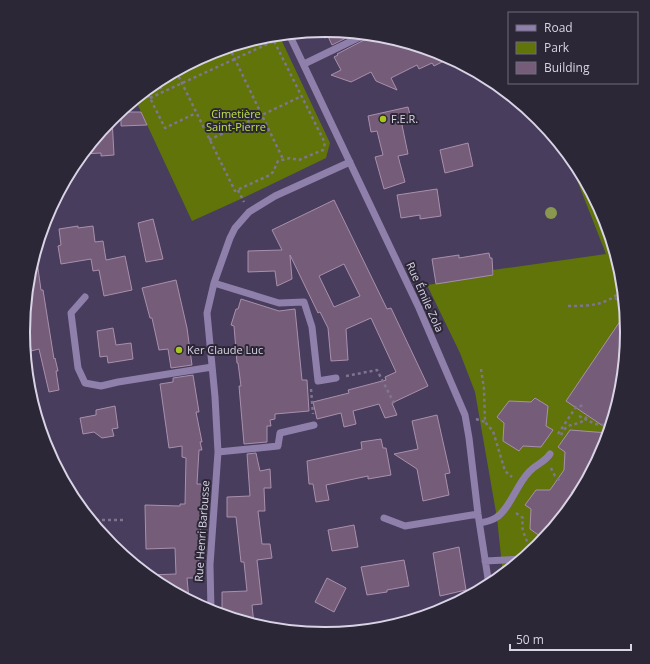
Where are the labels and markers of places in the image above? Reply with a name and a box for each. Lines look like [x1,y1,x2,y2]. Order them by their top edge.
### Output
place label: F.E.R. [391,111,418,126]
marker: F.E.R. [378,114,388,124]
place label: Ker Claude Luc [187,342,263,357]
marker: Ker Claude Luc [174,345,184,355]

